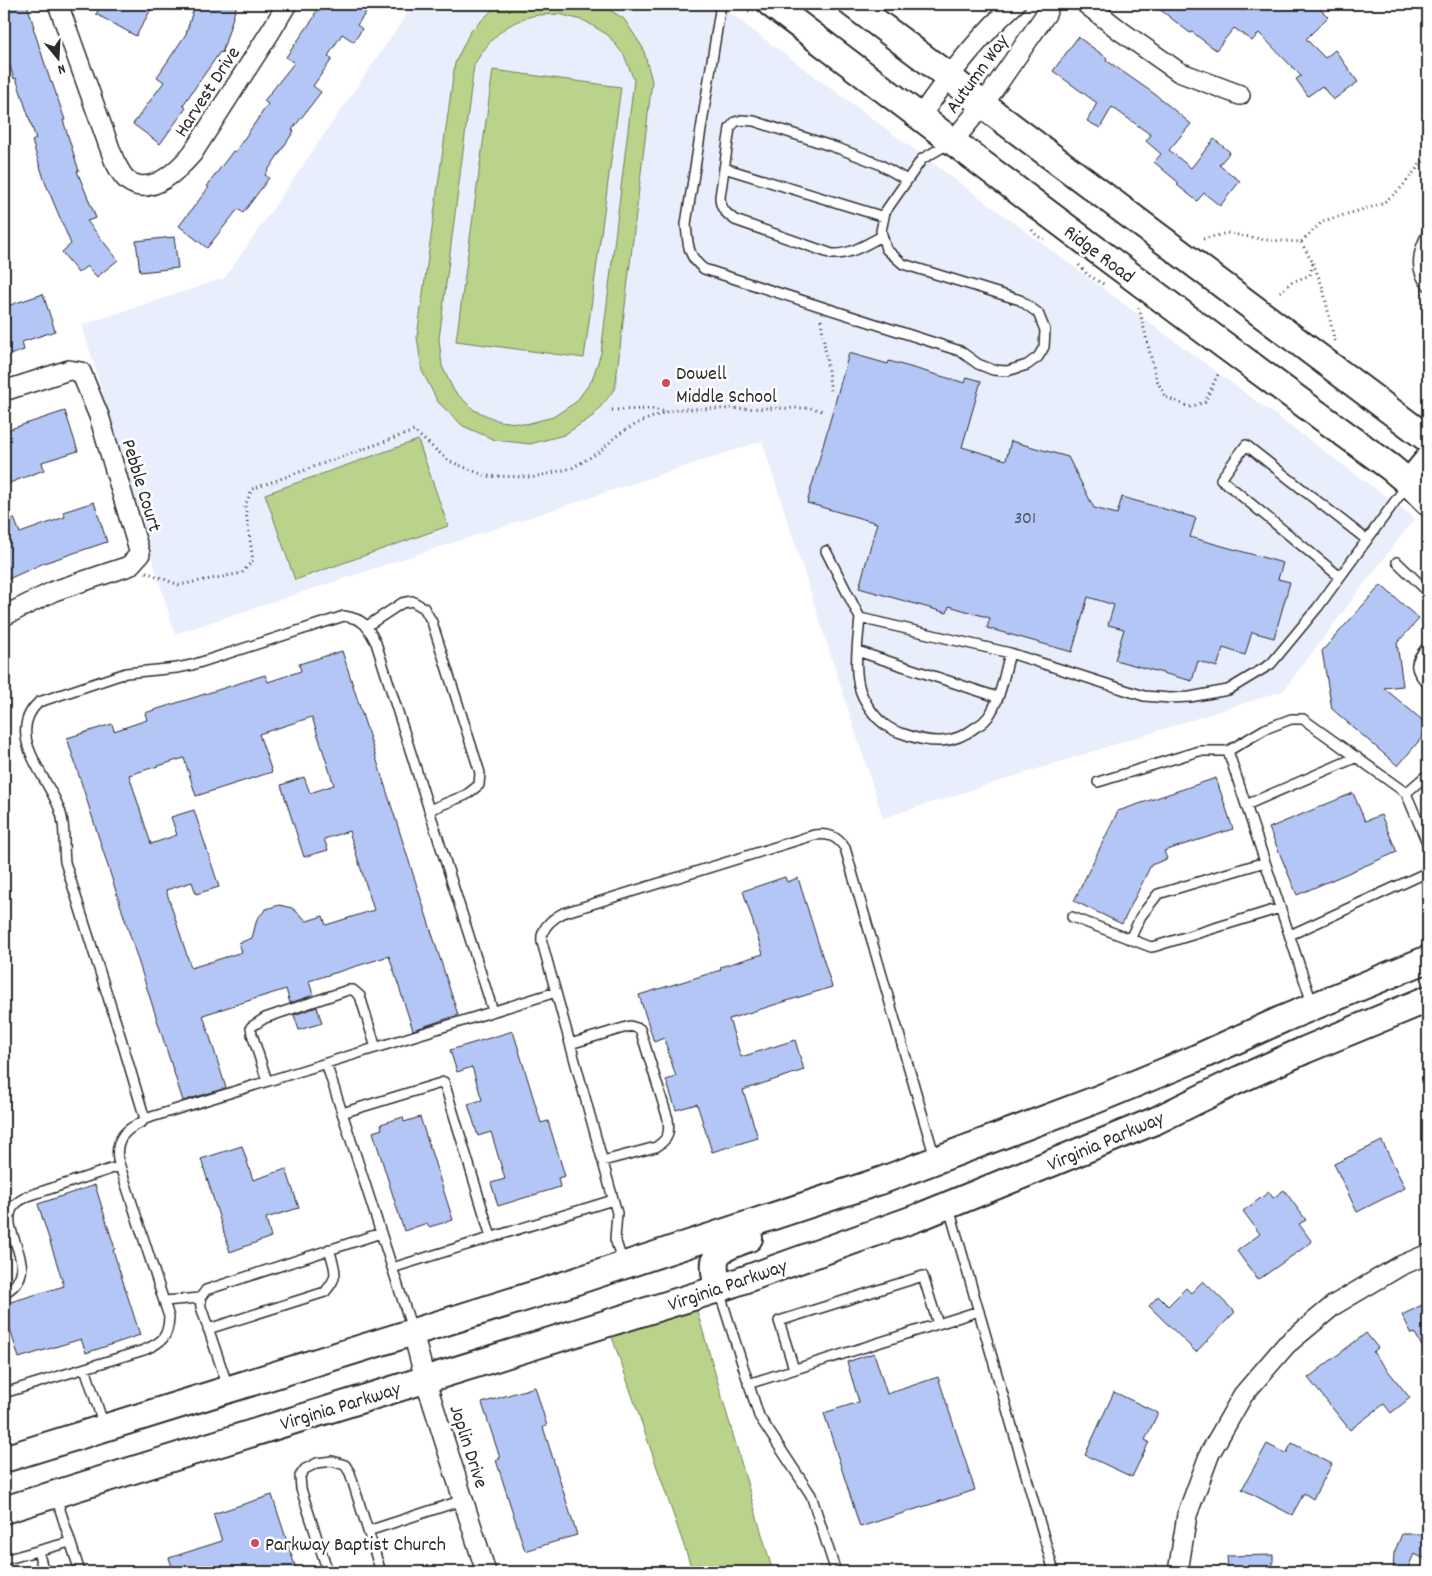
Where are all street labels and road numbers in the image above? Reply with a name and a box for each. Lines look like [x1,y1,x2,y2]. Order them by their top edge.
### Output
street label: Autumn Way [940,29,1017,120]
street label: Harvest Drive [169,42,248,143]
street label: Ridge Road [1057,219,1139,291]
street label: Pebble Court [113,436,167,536]
street label: Virginia Parkway [1043,1105,1170,1180]
street label: Virginia Parkway [665,1253,792,1320]
street label: Virginia Parkway [277,1376,405,1439]
street label: Joplin Drive [441,1402,494,1492]

